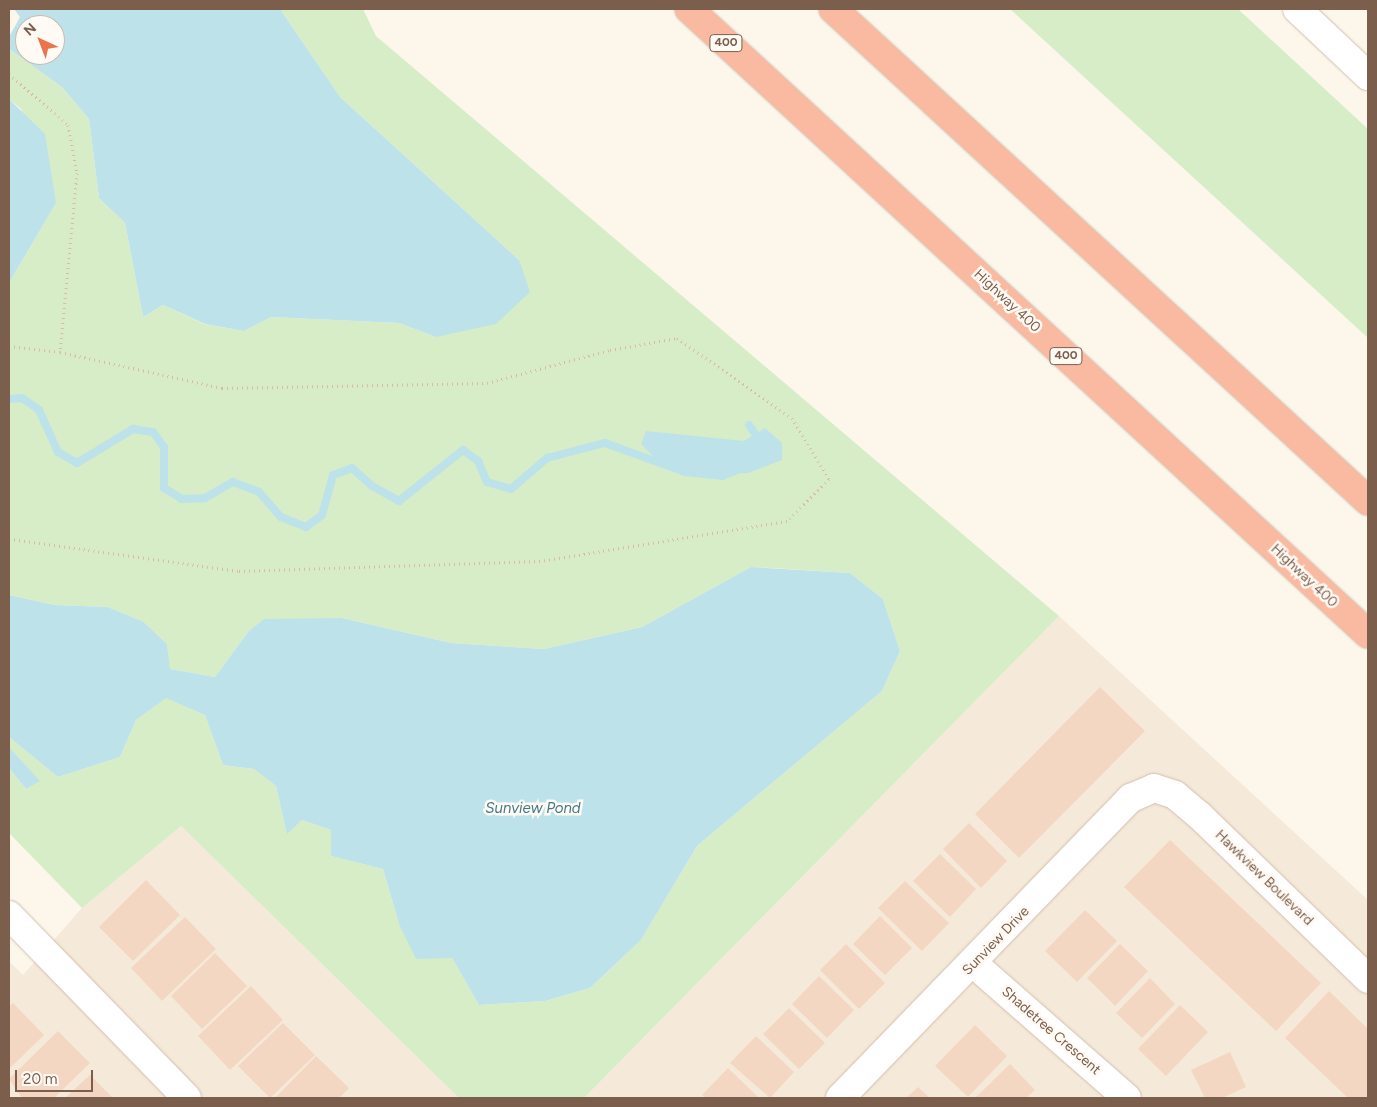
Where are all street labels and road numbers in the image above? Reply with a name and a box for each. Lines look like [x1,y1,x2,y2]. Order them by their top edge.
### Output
road number: 400 [708,34,744,52]
street label: Highway 400 [970,266,1044,336]
road number: 400 [1048,346,1084,366]
street label: Highway 400 [1267,541,1341,611]
street label: Hawkview Boulevard [1211,827,1317,929]
street label: Sunview Drive [959,903,1033,979]
street label: Shadetree Crescent [998,983,1104,1079]

